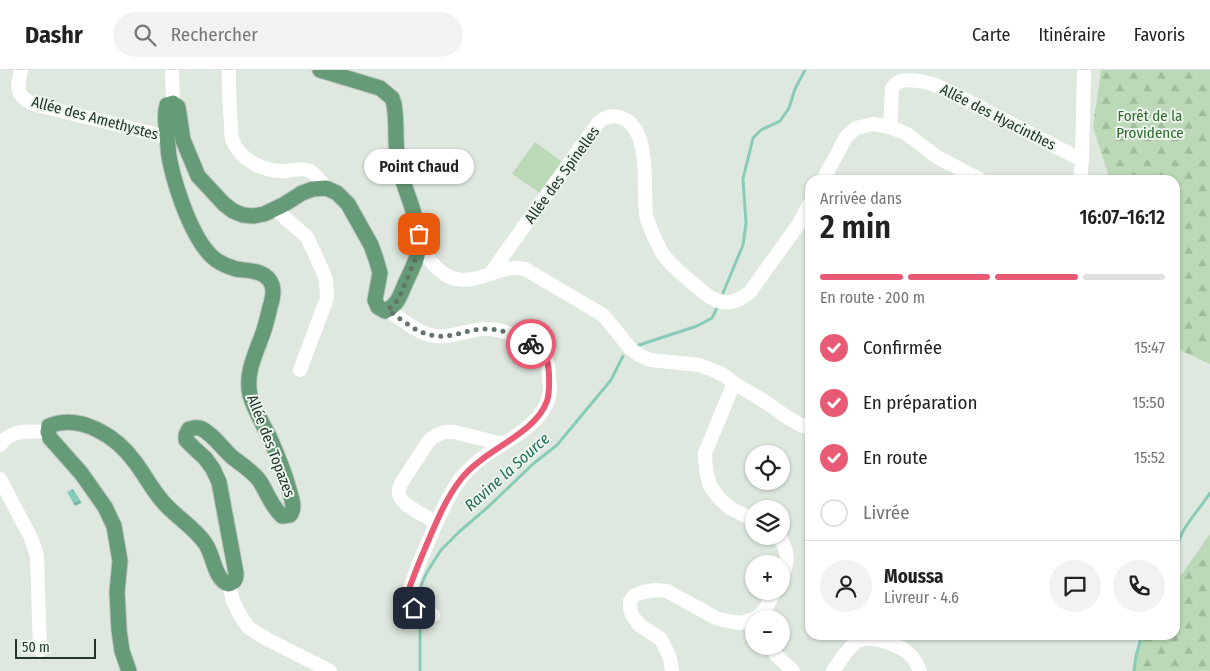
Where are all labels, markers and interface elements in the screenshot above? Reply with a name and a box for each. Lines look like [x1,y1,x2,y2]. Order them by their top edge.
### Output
search box [113,12,463,57]
text: Dashr [25,21,83,49]
icon: search [131,21,159,49]
text: Rechercher [171,23,258,46]
text: Carte [972,24,1010,46]
text: Itinéraire [1038,24,1106,46]
text: Favoris [1134,24,1185,46]
street label: Allée des Hyacinthes [937,80,1059,154]
street label: Allée des Amethystes [30,92,160,144]
park label: Forêt de la Providence [1116,107,1184,142]
street label: Allée des Spinelles [521,123,603,227]
callout: Point Chaud [364,149,474,184]
text: Point Chaud [379,157,459,176]
text: Arrivée dans [820,189,902,208]
text: 16:07–16:12 [1079,206,1165,229]
text: 2 min [820,208,891,246]
pin [398,213,440,255]
icon: bag [405,220,433,248]
text: En route · 200 m [820,288,925,307]
courier [506,319,556,369]
icon: bike [517,330,545,358]
icon: check [820,334,848,362]
text: Confirmée [863,336,942,359]
text: 15:47 [1134,338,1165,357]
icon: check [820,389,848,417]
text: En préparation [863,391,977,414]
street label: Allée des Topazes [243,392,299,500]
text: 15:50 [1132,393,1165,412]
water label: Ravine la Source [461,429,553,515]
icon: check [820,444,848,472]
map controls [745,445,790,655]
button: locate [745,445,790,490]
text: En route [863,446,928,469]
text: 15:52 [1134,448,1165,467]
button: layers [745,500,790,545]
text: Livrée [863,501,910,524]
button: + [745,555,790,600]
button: person [820,560,872,612]
button: chat [1049,560,1101,612]
button: phone [1113,560,1165,612]
text: Moussa [884,565,944,588]
pin [393,587,435,629]
text: Livreur · 4.6 [884,588,959,607]
icon: home [400,594,428,622]
button: − [745,610,790,655]
scale bar [15,636,96,659]
text: 50 m [22,639,50,656]

